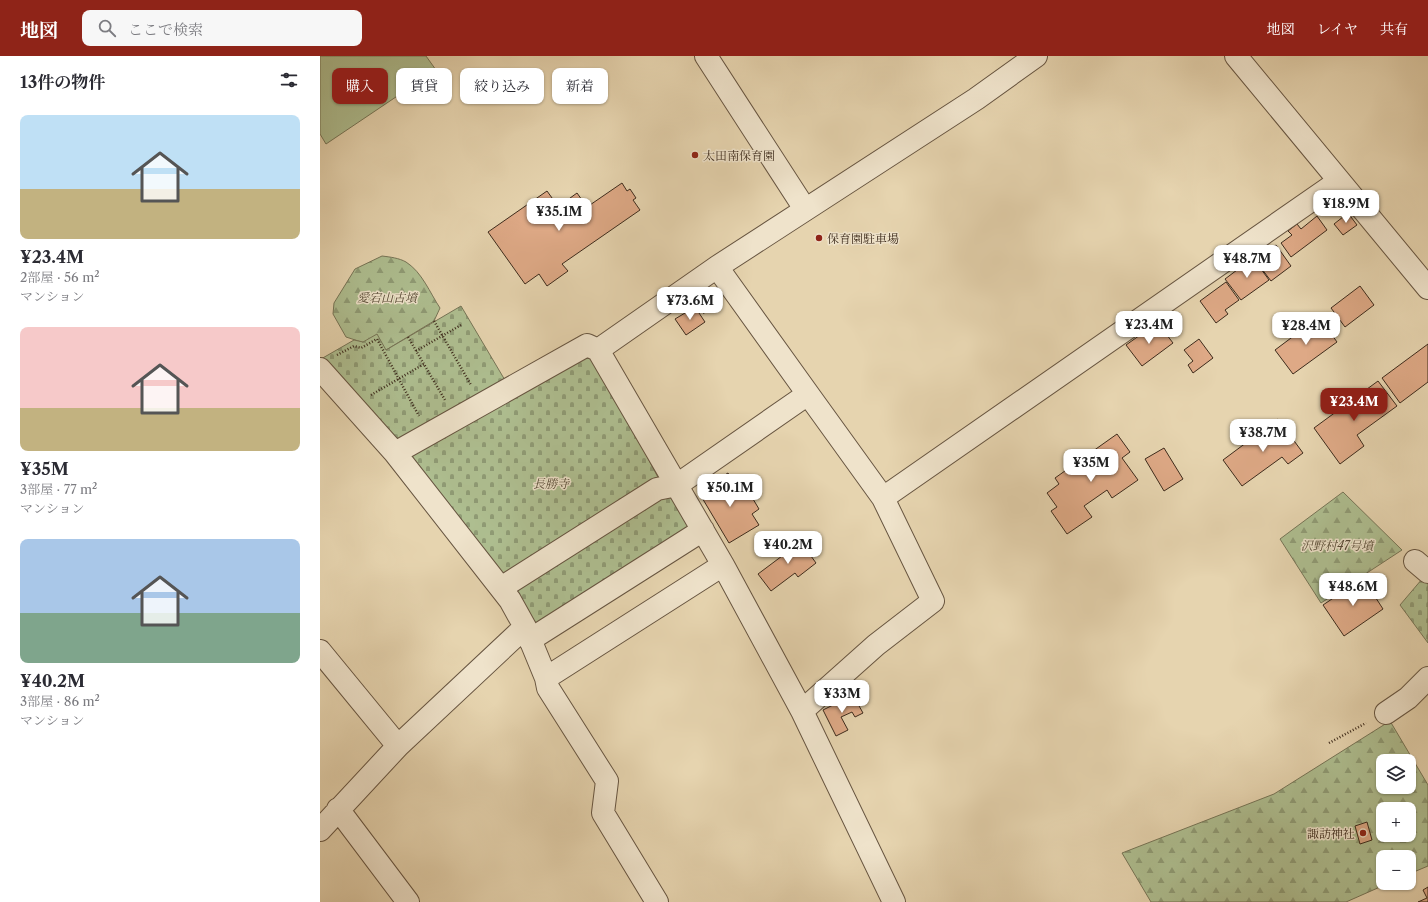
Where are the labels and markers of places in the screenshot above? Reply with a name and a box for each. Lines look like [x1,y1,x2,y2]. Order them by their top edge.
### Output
place label: 太田南保育園 [703,148,775,163]
marker: 太田南保育園 [690,150,700,160]
pin: ¥18.9M [1313,190,1379,224]
pin: ¥35.1M [526,198,592,232]
place label: 保育園駐車場 [827,231,899,246]
marker: 保育園駐車場 [814,233,824,243]
pin: ¥48.7M [1214,245,1280,279]
pin: ¥73.6M [657,287,723,321]
pin: ¥23.4M [1116,311,1182,345]
pin: ¥28.4M [1273,312,1339,346]
pin: ¥23.4M [1321,388,1387,422]
pin: ¥38.7M [1230,419,1296,453]
pin: ¥35M [1067,449,1115,483]
pin: ¥50.1M [697,474,763,508]
pin: ¥40.2M [755,531,821,565]
pin: ¥48.6M [1320,573,1386,607]
pin: ¥33M [818,680,866,714]
place label: 諏訪神社 [1307,826,1355,841]
marker: 諏訪神社 [1358,828,1368,838]

